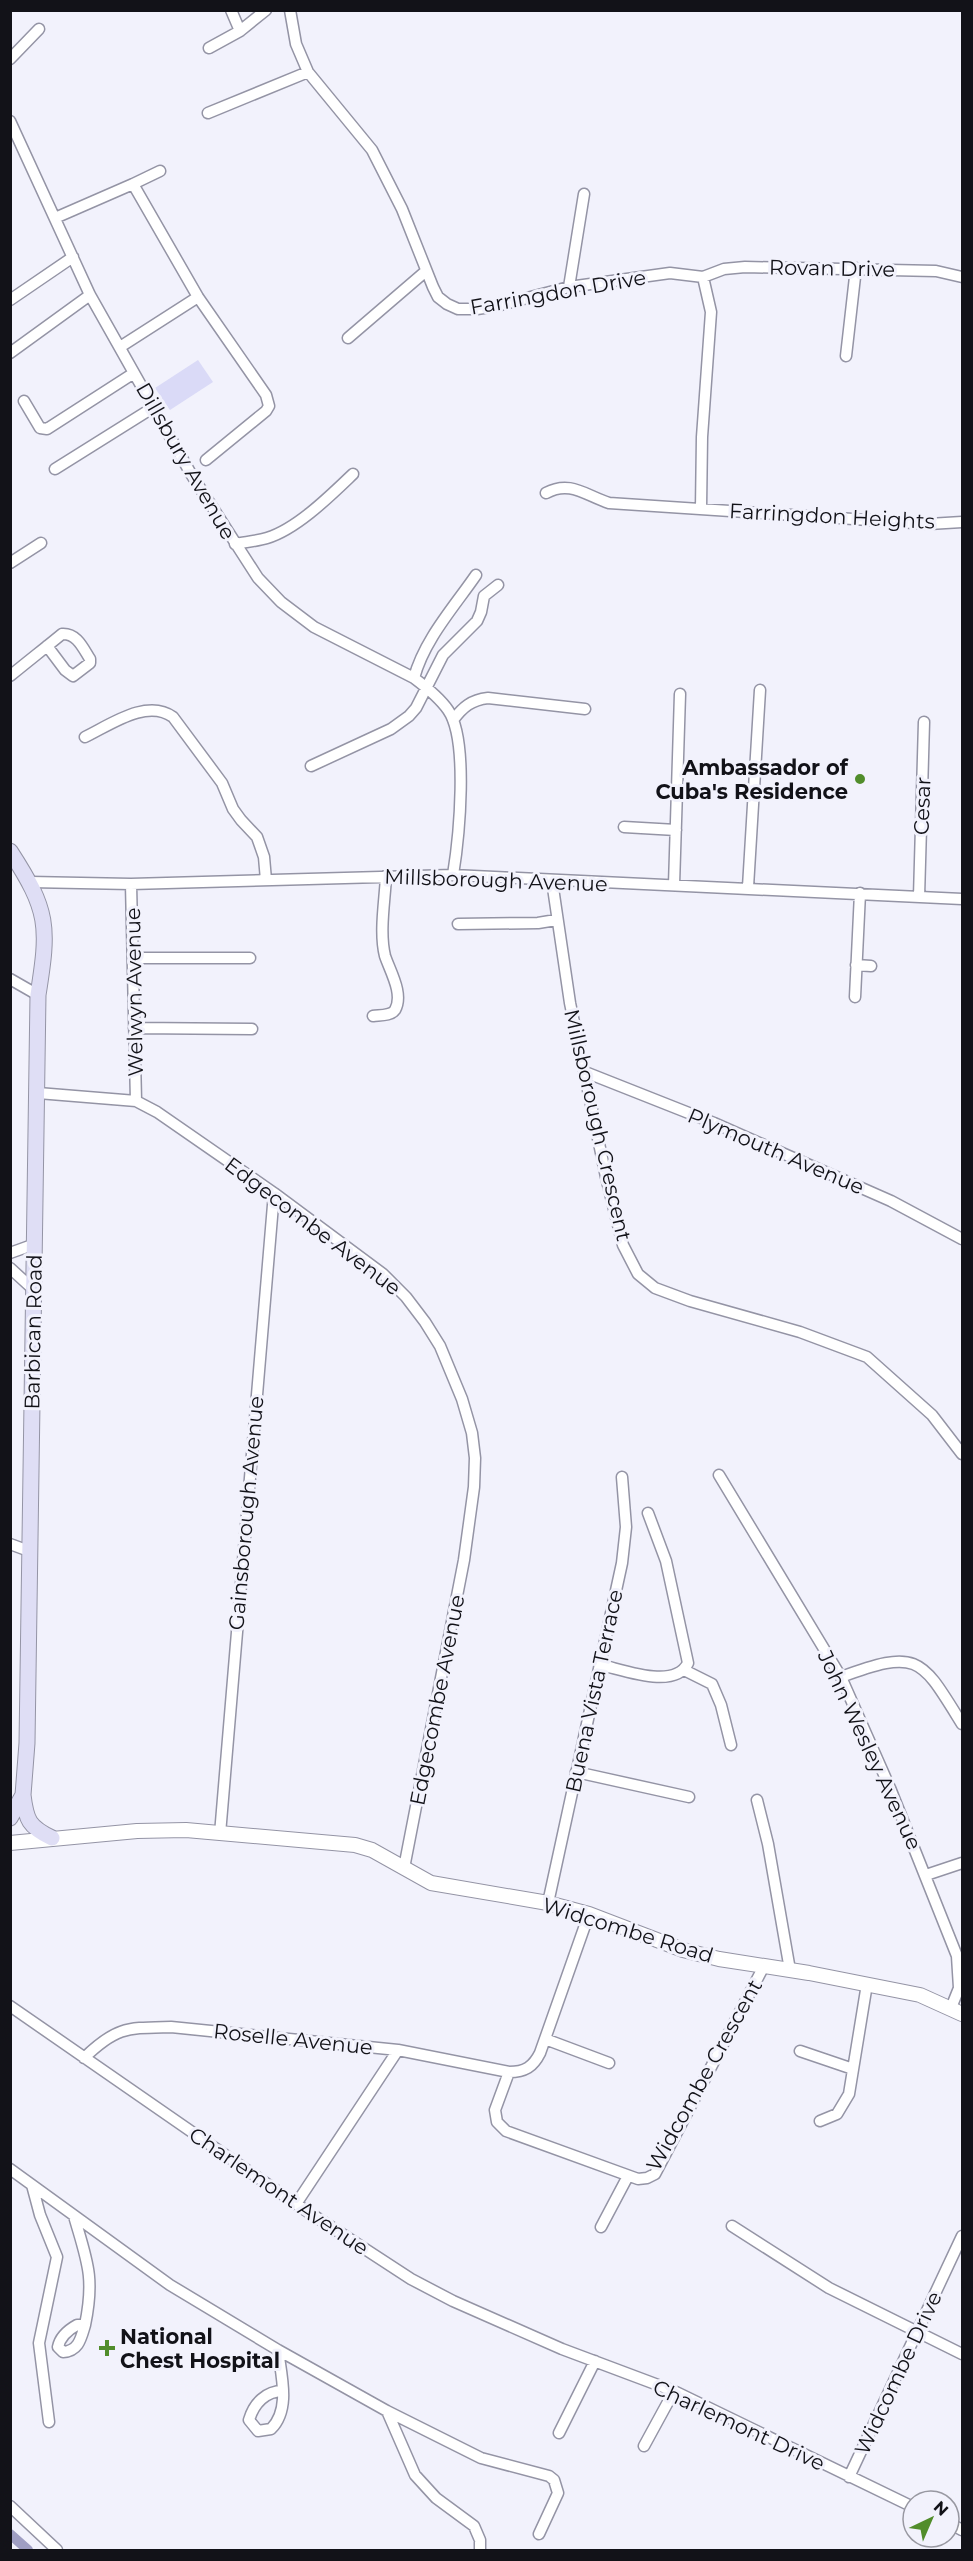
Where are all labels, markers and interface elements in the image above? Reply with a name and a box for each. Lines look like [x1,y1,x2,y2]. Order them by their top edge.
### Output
street label: Rovan Drive [769,254,895,282]
street label: Farringdon Drive [468,264,648,320]
street label: Dillsbury Avenue [131,378,241,544]
street label: Farringdon Heights [729,498,935,534]
place label: Ambassador of Cuba's Residence [655,755,849,804]
marker: Ambassador of Cuba's Residence [853,772,867,786]
street label: Cesar [908,777,936,835]
street label: Millsborough Avenue [384,864,608,896]
street label: Welwyn Avenue [120,907,148,1077]
street label: Millsborough Crescent [559,1007,637,1243]
street label: Plymouth Avenue [684,1103,868,1199]
street label: Edgecombe Avenue [220,1152,406,1300]
street label: Barbican Road [19,1254,47,1410]
street label: Gainsborough Avenue [223,1395,269,1631]
street label: Buena Vista Terrace [560,1587,628,1795]
street label: Edgecombe Avenue [404,1593,470,1807]
street label: John Wesley Avenue [812,1645,927,1854]
street label: Widcombe Road [540,1892,716,1968]
street label: Widcombe Crescent [641,1975,767,2175]
street label: Roselle Avenue [212,2018,374,2060]
street label: Charlemont Avenue [185,2122,373,2260]
street label: Widcombe Drive [849,2287,947,2459]
place label: National Chest Hospital [120,2324,280,2373]
marker: National Chest Hospital [98,2339,116,2357]
street label: Charlemont Drive [649,2374,829,2476]
north arrow [901,2489,961,2549]
text: N [930,2497,952,2520]

